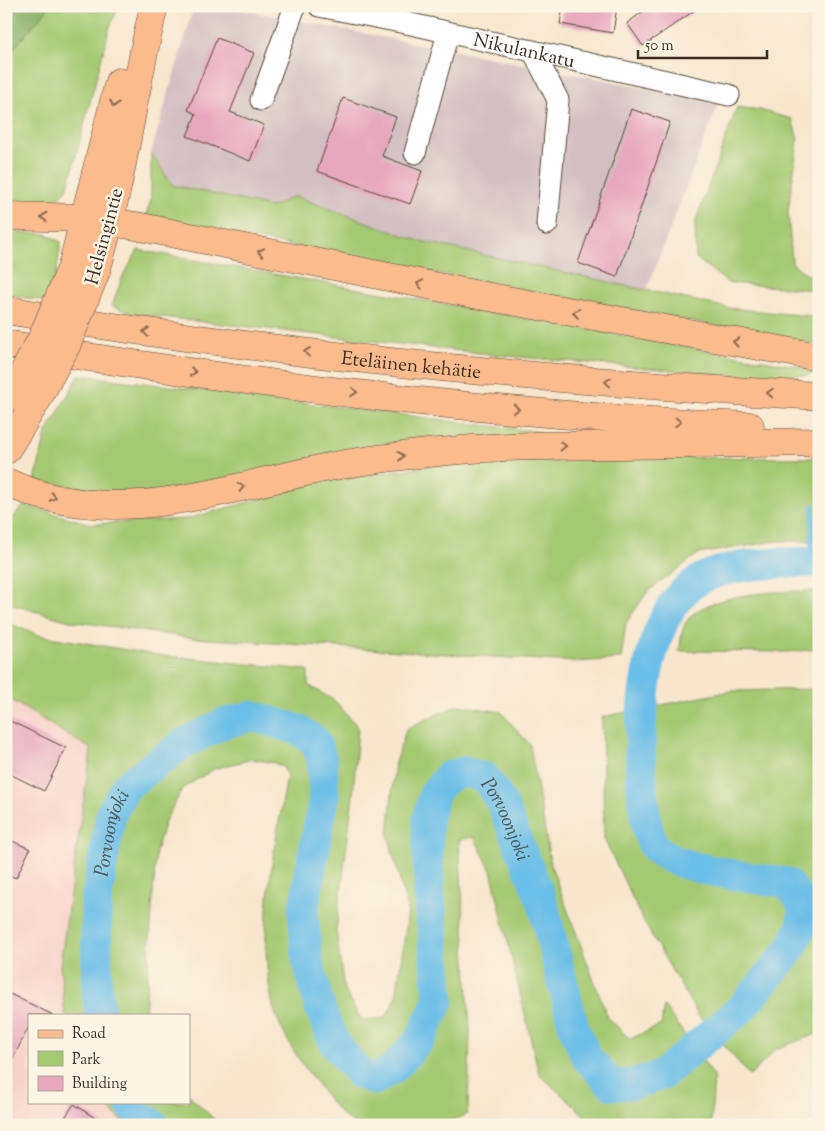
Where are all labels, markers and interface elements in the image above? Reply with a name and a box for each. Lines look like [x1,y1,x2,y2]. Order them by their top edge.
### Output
street label: Nikulankatu [471,27,577,76]
scale bar [638,28,766,60]
text: 50 m [644,36,674,57]
one-way arrow [109,100,120,109]
street label: Helsingintie [80,185,131,288]
one-way arrow [40,212,48,222]
one-way arrow [256,247,265,257]
one-way arrow [416,279,424,289]
one-way arrow [572,309,581,319]
one-way arrow [141,327,149,338]
one-way arrow [732,338,741,348]
street label: Eteläinen kehätie [340,346,482,387]
one-way arrow [303,347,311,358]
one-way arrow [189,367,197,377]
one-way arrow [604,377,612,388]
one-way arrow [350,386,358,397]
one-way arrow [766,388,774,399]
one-way arrow [512,403,520,414]
one-way arrow [674,417,682,428]
one-way arrow [559,441,567,451]
one-way arrow [397,451,405,462]
one-way arrow [237,482,246,493]
one-way arrow [48,491,57,502]
water label: Porvoonjoki [472,773,536,866]
water label: Porvoonjoki [89,785,138,879]
legend [28,1014,190,1104]
text: Road [72,1024,106,1045]
text: Park [72,1050,101,1071]
text: Building [72,1074,127,1095]

